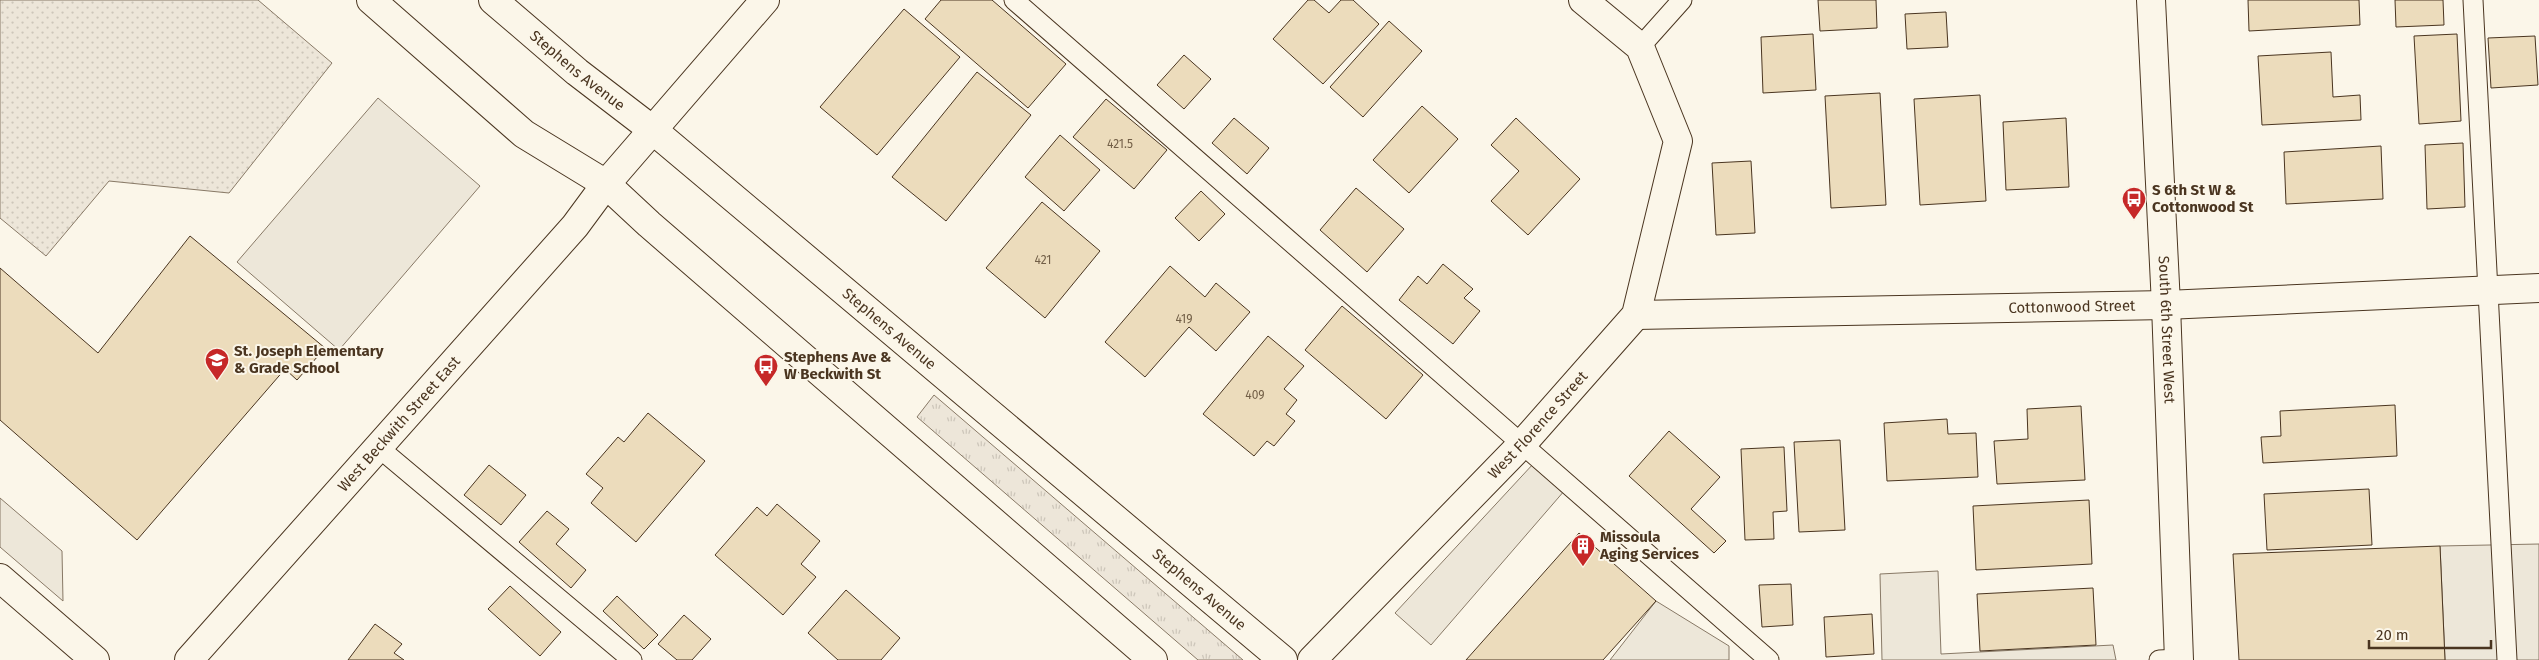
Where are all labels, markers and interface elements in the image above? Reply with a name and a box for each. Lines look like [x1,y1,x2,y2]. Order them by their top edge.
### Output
street label: Stephens Avenue [526,27,628,114]
house number: 421.5 [1107,137,1133,151]
place label: S 6th St W & Cottonwood St [2152,181,2254,216]
bus stop icon: S 6th St W & Cottonwood St [2121,186,2147,220]
house number: 421 [1035,253,1051,267]
street label: South 6th Street West [2155,255,2179,404]
street label: Stephens Avenue [839,284,940,373]
street label: Cottonwood Street [2008,297,2136,317]
house number: 419 [1175,312,1193,326]
place label: St. Joseph Elementary & Grade School [234,342,384,377]
school or university icon: St. Joseph Elementary & Grade School [204,347,230,381]
place label: Stephens Ave & W Beckwith St [784,348,892,383]
street label: West Beckwith Street East [334,352,464,495]
bus stop icon: Stephens Ave & W Beckwith St [753,353,779,387]
street label: West Florence Street [1484,367,1592,482]
house number: 409 [1245,388,1265,402]
place label: Missoula Aging Services [1599,528,1699,563]
building icon: Missoula Aging Services [1570,533,1596,567]
street label: Stephens Avenue [1149,545,1250,634]
scale bar [2369,618,2492,650]
text: 20 m [2376,626,2409,644]

